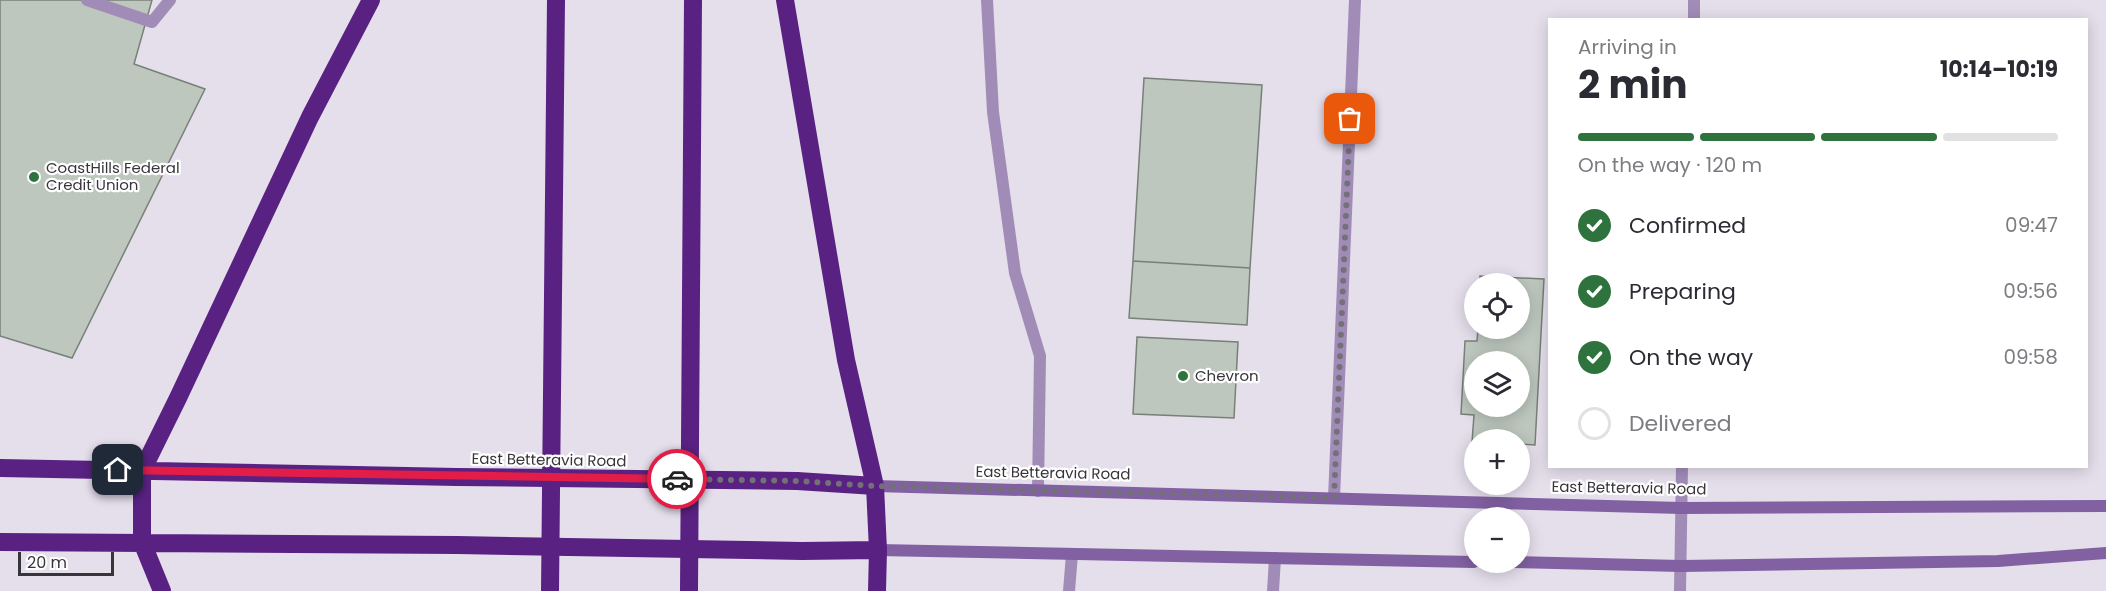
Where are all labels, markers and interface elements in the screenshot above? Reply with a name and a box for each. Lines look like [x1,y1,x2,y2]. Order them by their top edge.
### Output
text: Arriving in [1578,33,1677,61]
text: 10:14–10:19 [1940,54,2058,85]
text: 2 min [1578,57,1688,112]
pin [1324,93,1375,144]
icon: bag [1333,102,1366,135]
text: On the way · 120 m [1578,151,1762,179]
place label: CoastHills Federal Credit Union [46,157,180,195]
marker: CoastHills Federal Credit Union [27,170,41,184]
icon: check [1578,209,1611,242]
text: Confirmed [1629,210,1746,241]
text: 09:47 [2005,211,2058,239]
map controls [1464,273,1530,573]
button: locate [1464,273,1530,339]
icon: check [1578,275,1611,308]
text: Preparing [1629,276,1736,307]
text: 09:56 [2003,277,2058,305]
icon: check [1578,341,1611,374]
text: On the way [1629,342,1753,373]
text: 09:58 [2003,343,2058,371]
button: layers [1464,351,1530,417]
place label: Chevron [1195,365,1259,386]
marker: Chevron [1176,369,1190,383]
text: Delivered [1629,408,1732,439]
button: + [1464,429,1530,495]
pin [92,444,143,495]
street label: East Betteravia Road [471,448,627,471]
courier [647,449,707,509]
icon: home [101,453,134,486]
street label: East Betteravia Road [975,461,1131,484]
icon: car [661,463,694,496]
street label: East Betteravia Road [1551,476,1707,499]
button: − [1464,507,1530,573]
scale bar [18,549,114,576]
text: 20 m [27,551,67,574]

